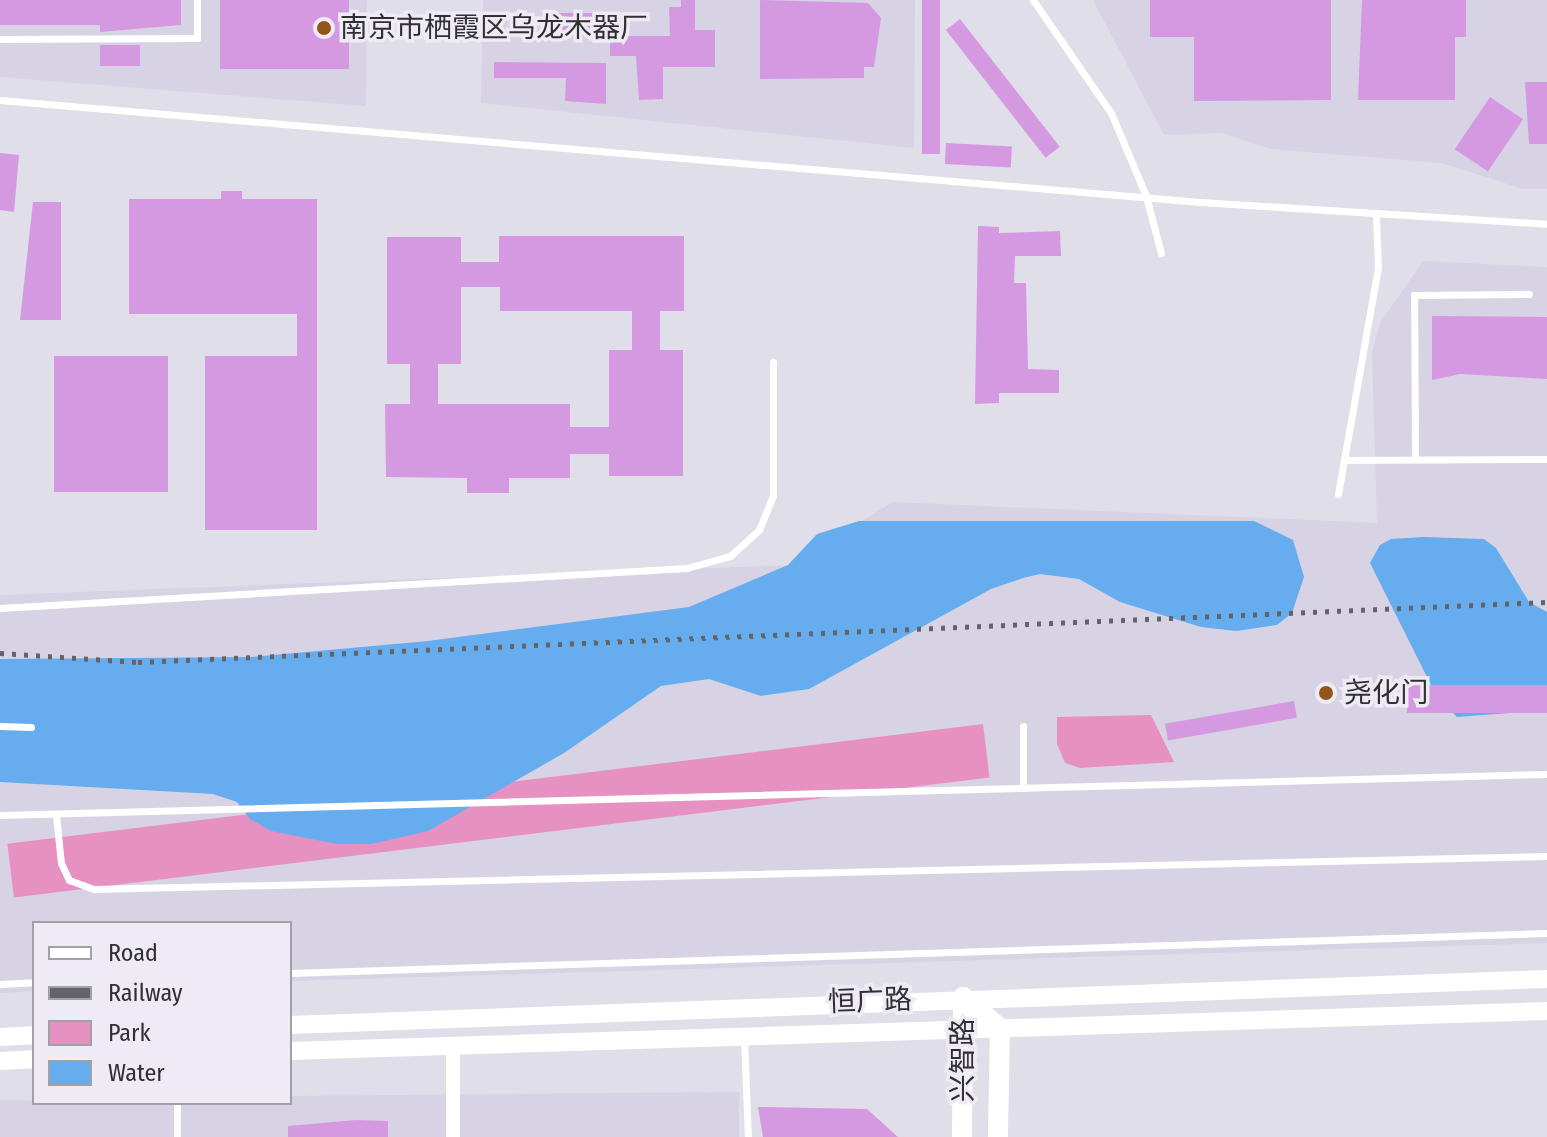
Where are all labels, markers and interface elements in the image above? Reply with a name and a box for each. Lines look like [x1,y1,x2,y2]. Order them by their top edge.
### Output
place label: 南京市栖霞区乌龙木器厂 [340,11,648,45]
marker: 南京市栖霞区乌龙木器厂 [315,19,333,37]
place label: 尧化门 [1344,676,1428,710]
marker: 尧化门 [1315,682,1337,704]
legend [32,921,292,1105]
text: Road [108,939,158,967]
text: Railway [108,979,183,1007]
street label: 恒广路 [827,983,913,1019]
street label: 兴智路 [946,1018,980,1102]
text: Park [108,1019,151,1047]
text: Water [108,1059,165,1087]

